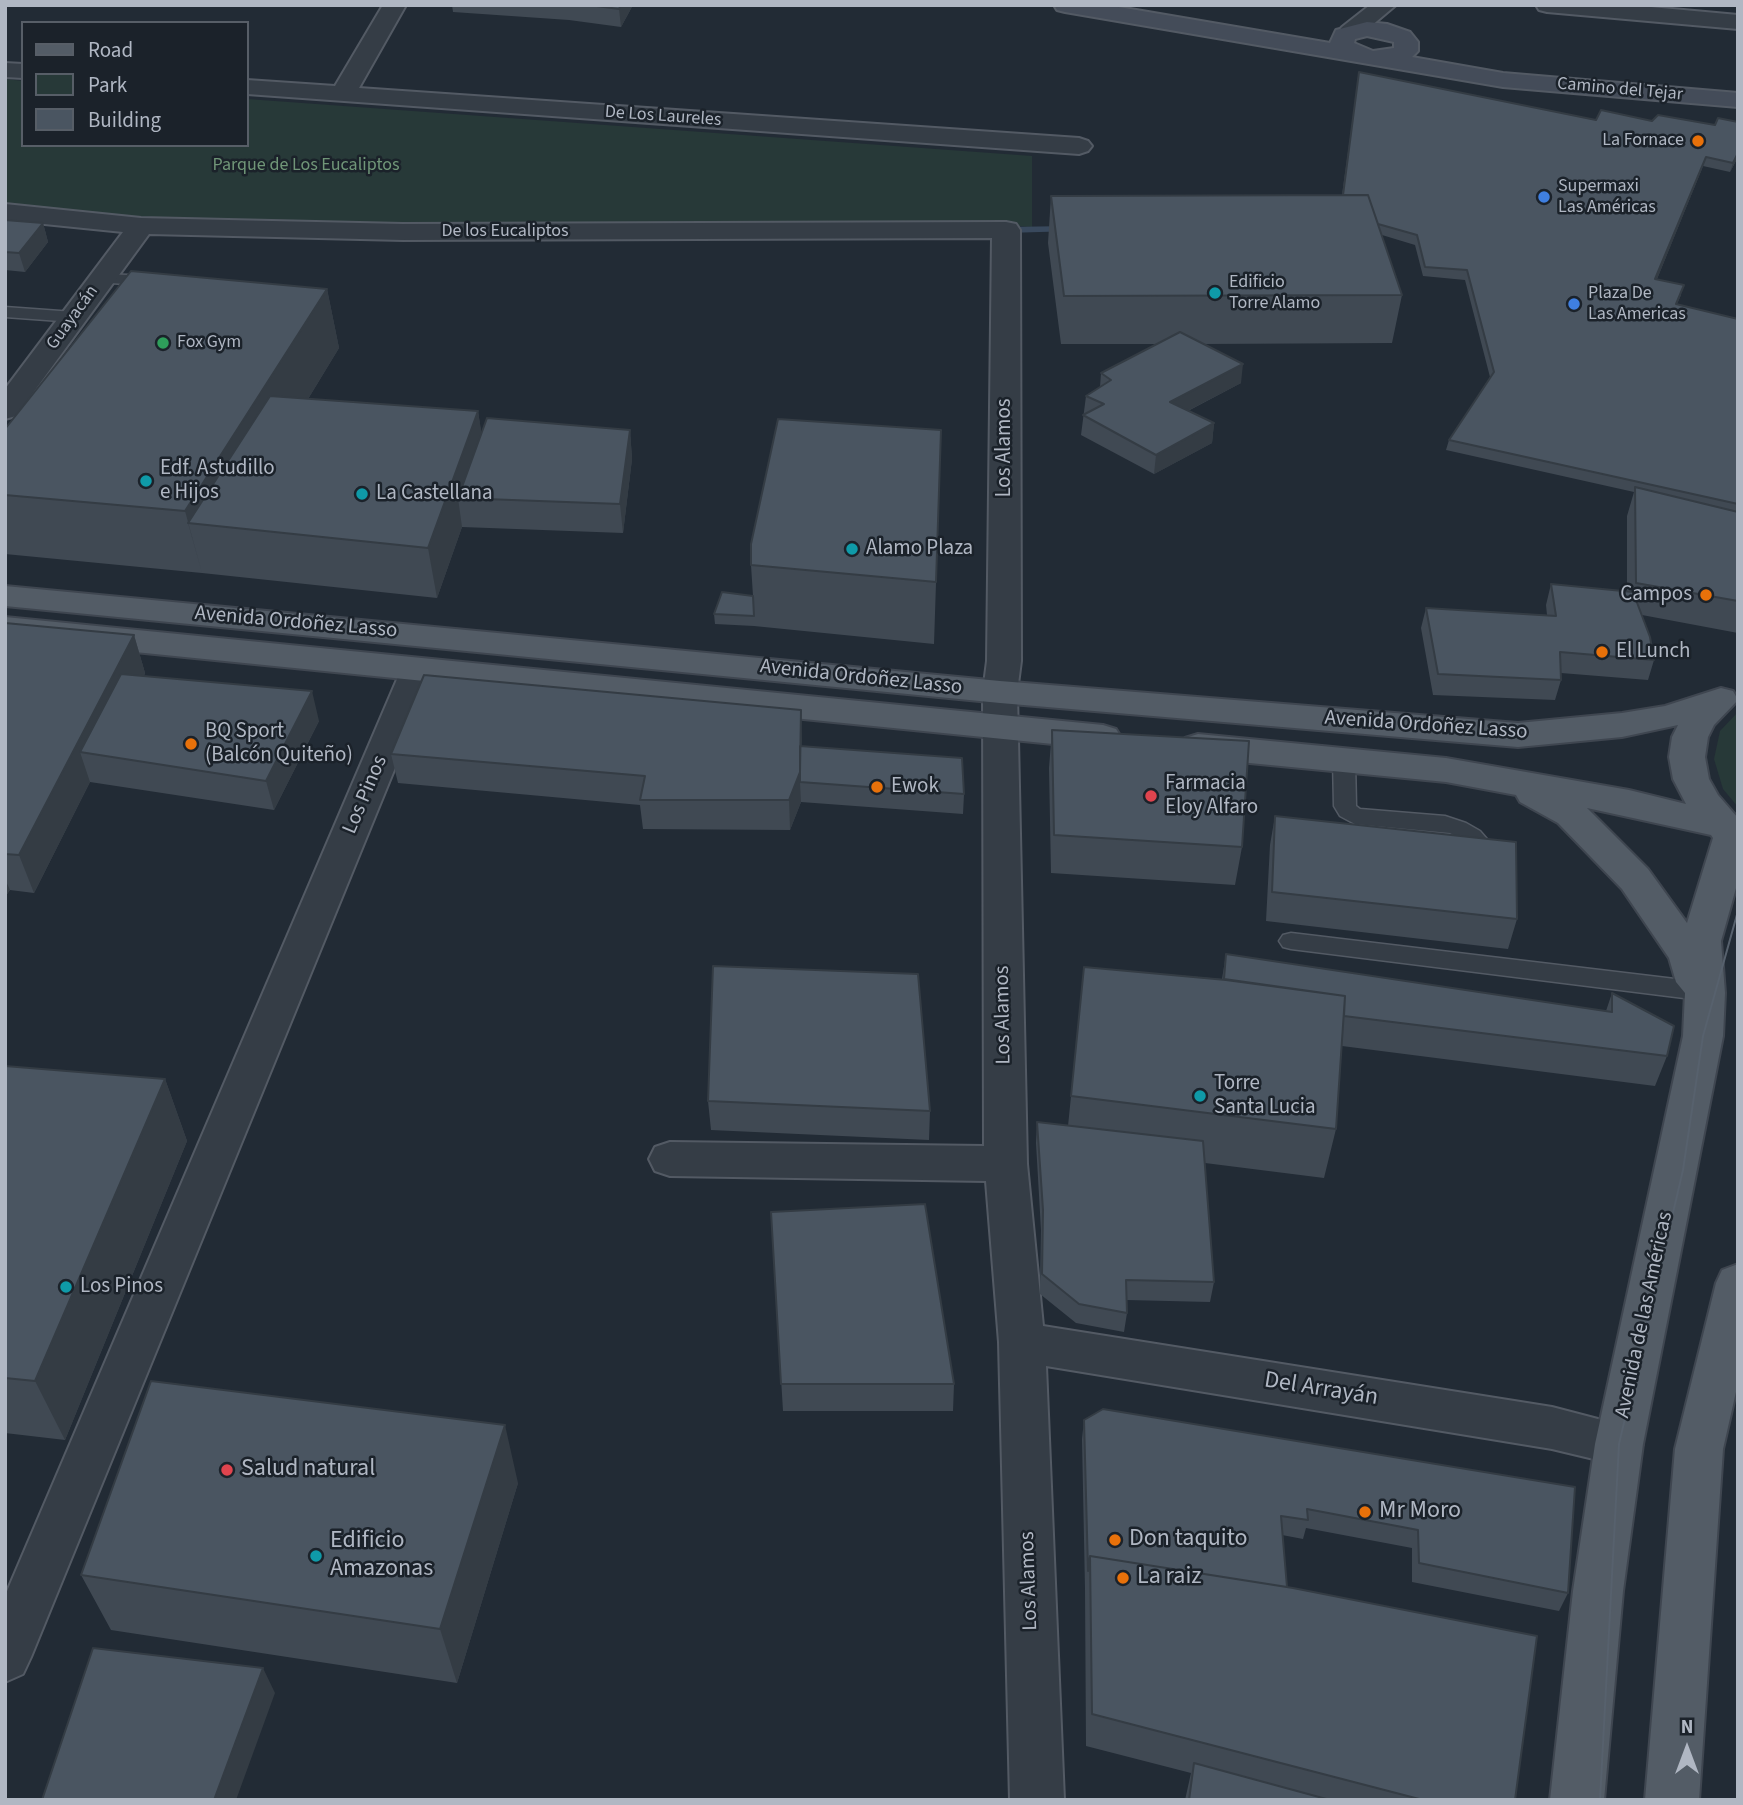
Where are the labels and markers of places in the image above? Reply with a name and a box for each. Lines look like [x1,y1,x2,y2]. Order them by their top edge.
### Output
place label: La Fornace [1602,130,1684,152]
marker: La Fornace [1690,133,1706,149]
place label: Supermaxi Las Américas [1558,176,1656,218]
marker: Supermaxi Las Américas [1536,189,1552,205]
place label: Edificio Torre Alamo [1229,272,1320,314]
place label: Plaza De Las Americas [1588,283,1686,326]
marker: Edificio Torre Alamo [1207,285,1223,301]
marker: Plaza De Las Americas [1566,296,1582,312]
place label: Fox Gym [177,332,241,354]
marker: Fox Gym [155,335,171,351]
place label: Edf. Astudillo e Hijos [160,456,275,506]
marker: Edf. Astudillo e Hijos [138,473,154,489]
place label: La Castellana [376,481,493,507]
marker: La Castellana [354,486,370,502]
place label: Alamo Plaza [866,536,973,562]
marker: Alamo Plaza [844,541,860,557]
place label: Campos [1620,582,1692,608]
marker: Campos [1698,587,1714,603]
place label: El Lunch [1616,639,1691,665]
marker: El Lunch [1594,644,1610,660]
place label: BQ Sport (Balcón Quiteño) [205,719,353,769]
marker: BQ Sport (Balcón Quiteño) [183,736,199,752]
place label: Farmacia Eloy Alfaro [1165,771,1258,821]
place label: Ewok [891,774,939,800]
marker: Ewok [869,779,885,795]
marker: Farmacia Eloy Alfaro [1143,788,1159,804]
place label: Torre Santa Lucia [1214,1071,1315,1121]
marker: Torre Santa Lucia [1192,1088,1208,1104]
place label: Los Pinos [80,1274,163,1300]
marker: Los Pinos [58,1279,74,1295]
place label: Salud natural [241,1456,375,1484]
marker: Salud natural [219,1462,235,1478]
place label: Mr Moro [1379,1498,1461,1526]
marker: Mr Moro [1357,1504,1373,1520]
place label: Don taquito [1129,1526,1247,1554]
place label: Edificio Amazonas [330,1528,433,1584]
marker: Don taquito [1107,1532,1123,1548]
marker: Edificio Amazonas [308,1548,324,1564]
place label: La raiz [1137,1564,1202,1592]
marker: La raiz [1115,1570,1131,1586]

